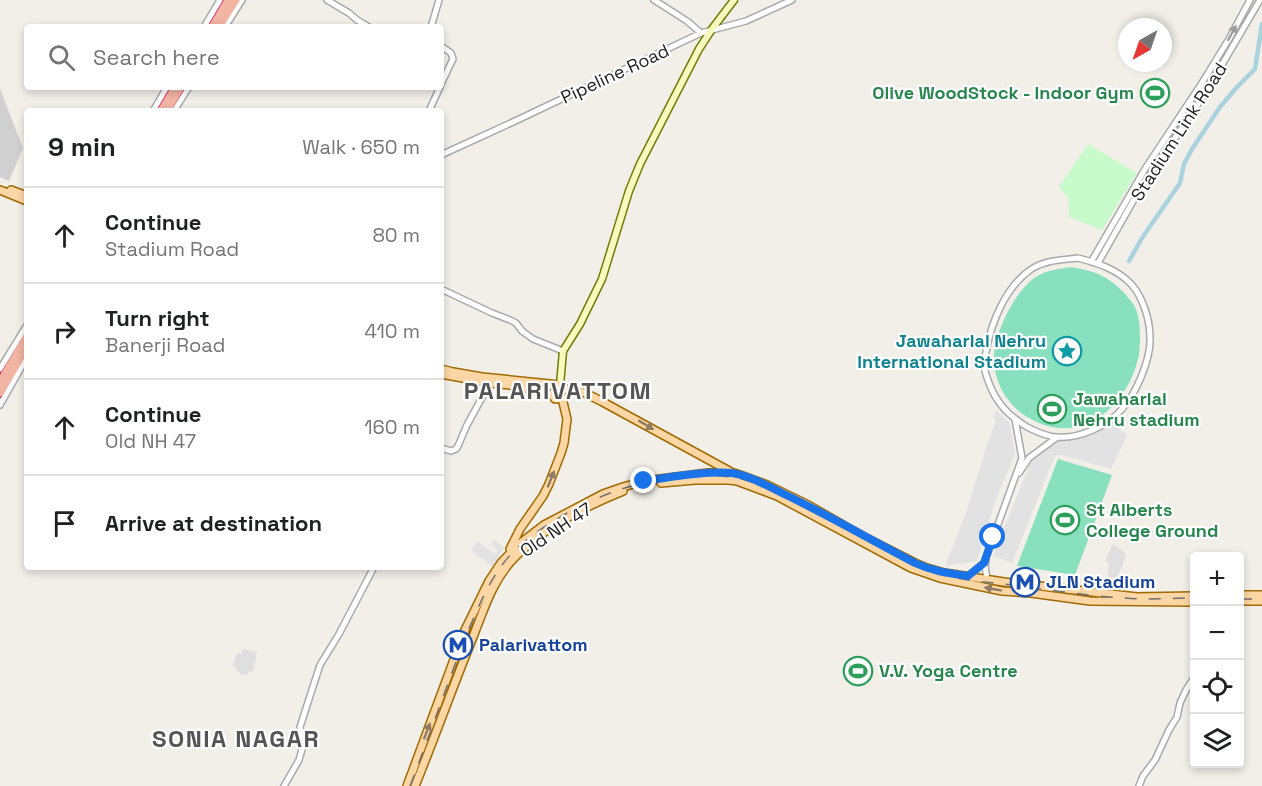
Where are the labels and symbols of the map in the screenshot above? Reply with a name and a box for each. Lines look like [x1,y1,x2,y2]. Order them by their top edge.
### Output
north arrow [1118,18,1172,72]
one-way arrow [1227,24,1237,41]
street label: Pipeline Road [557,38,673,109]
street label: Stadium Link Road [1125,58,1232,205]
sports icon: Olive WoodStock - Indoor Gym [1139,77,1171,109]
place label: Olive WoodStock - Indoor Gym [872,81,1134,104]
place label: Jawaharlal Nehru International Stadium [857,329,1046,373]
place icon: Jawaharlal Nehru International Stadium [1051,335,1083,367]
district label: PALARIVATTOM [464,375,652,406]
place label: Jawaharlal Nehru stadium [1073,387,1200,431]
sports icon: Jawaharlal Nehru stadium [1036,393,1068,425]
one-way arrow [638,420,654,431]
route end [630,467,656,493]
one-way arrow [547,470,556,488]
street label: Old NH 47 [515,497,596,562]
place label: St Alberts College Ground [1086,498,1218,542]
sports icon: St Alberts College Ground [1049,504,1081,536]
route start [979,523,1005,549]
metro station icon: JLN Stadium [1009,566,1041,598]
place label: JLN Stadium [1046,570,1155,593]
one-way arrow [983,585,1002,594]
metro station icon: Palarivattom [442,629,474,661]
place label: Palarivattom [479,633,588,656]
sports icon: V.V. Yoga Centre [842,655,874,687]
place label: V.V. Yoga Centre [879,659,1018,682]
one-way arrow [423,722,432,740]
district label: SONIA NAGAR [152,723,320,754]

